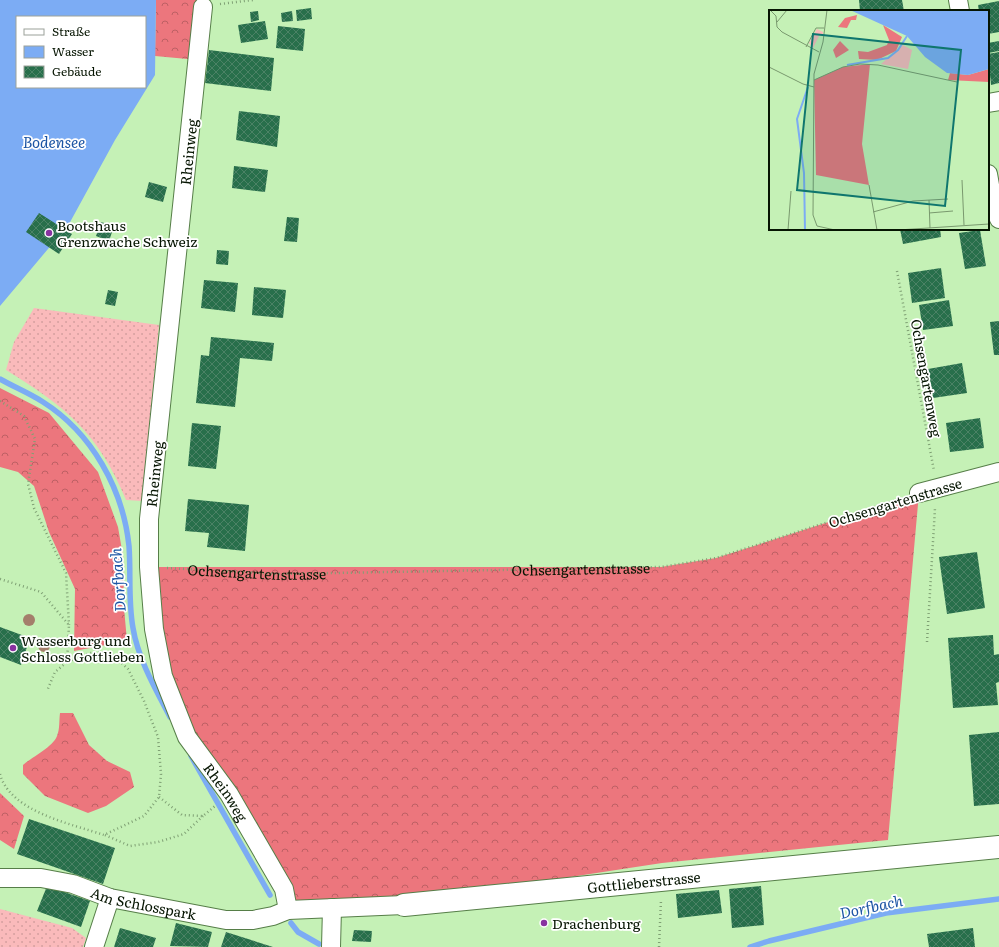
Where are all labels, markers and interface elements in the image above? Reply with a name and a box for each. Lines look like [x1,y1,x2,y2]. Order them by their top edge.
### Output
inset map [769,10,989,230]
legend [16,16,146,88]
text: Straße [52,22,90,40]
text: Wasser [52,42,94,60]
text: Gebäude [52,62,101,80]
street label: Rheinweg [175,118,201,186]
water label: Bodensee [23,130,85,153]
place label: Bootshaus Grenzwache Schweiz [57,215,197,251]
marker: Bootshaus Grenzwache Schweiz [44,228,54,238]
street label: Ochsengartenweg [907,317,947,439]
street label: Rheinweg [141,440,167,508]
street label: Ochsengartenstrasse [826,472,964,532]
water label: Dorfbach [103,547,131,613]
street label: Ochsengartenstrasse [511,557,650,580]
street label: Ochsengartenstrasse [187,559,326,584]
place label: Wasserburg und Schloss Gottlieben [21,630,144,666]
marker: Wasserburg und Schloss Gottlieben [8,643,18,653]
street label: Rheinweg [199,759,253,825]
street label: Gottlieberstrasse [586,866,702,897]
street label: Am Schlosspark [88,882,198,924]
water label: Dorfbach [837,888,905,924]
place label: Drachenburg [552,913,641,933]
marker: Drachenburg [539,918,549,928]

